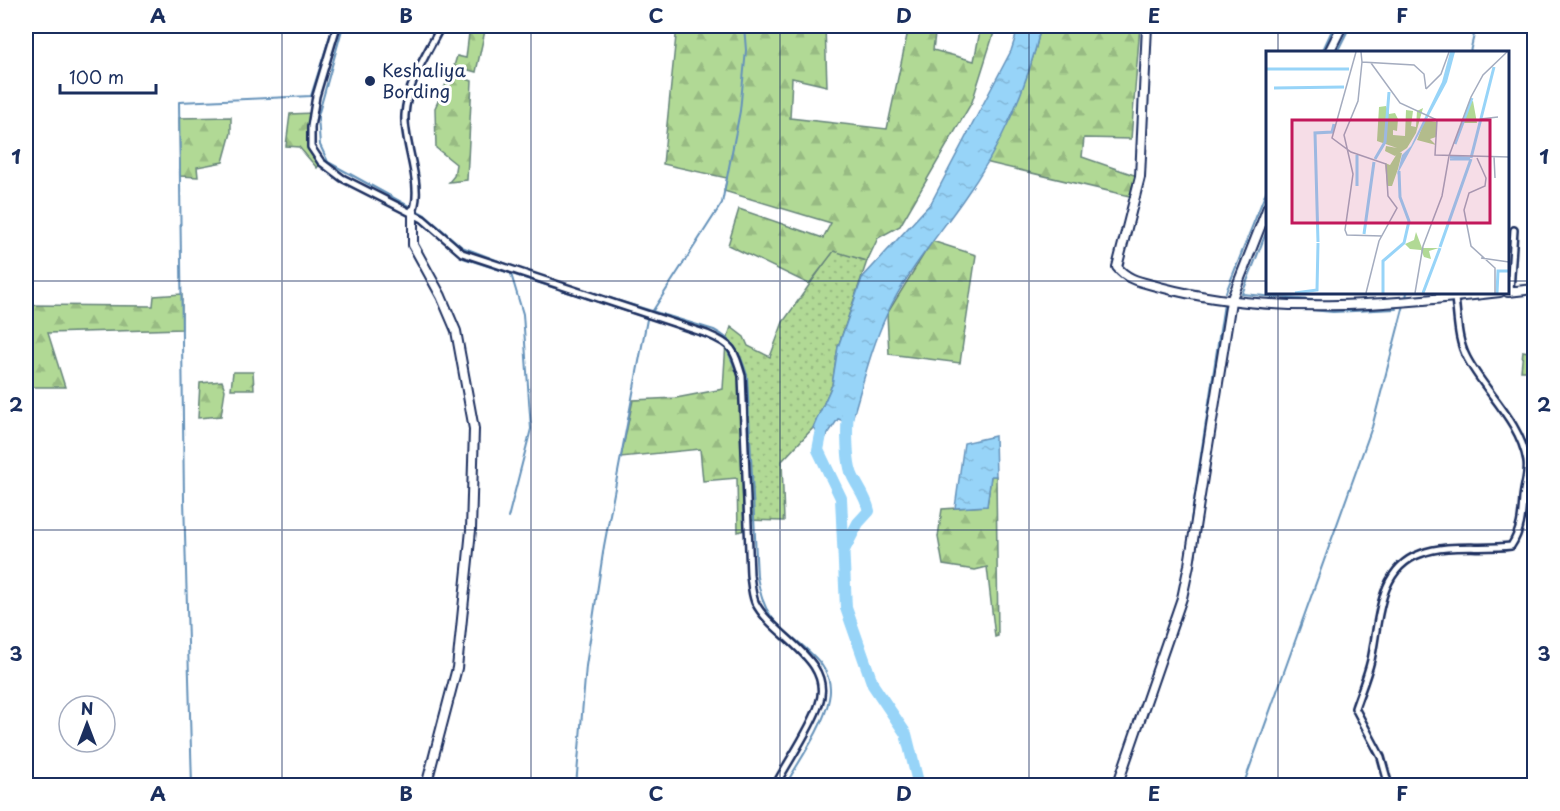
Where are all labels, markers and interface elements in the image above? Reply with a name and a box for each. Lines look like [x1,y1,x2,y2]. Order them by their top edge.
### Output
text: A [150,0,166,30]
text: B [399,0,413,30]
text: C [648,0,664,30]
text: D [896,0,912,30]
text: E [1148,0,1160,30]
text: F [1396,0,1408,30]
inset map [1266,51,1509,294]
place label: Keshaliya Bording [382,56,466,104]
scale bar [60,57,156,95]
text: 100 m [69,63,124,90]
marker: Keshaliya Bording [363,74,377,88]
text: 1 [11,141,21,171]
text: 1 [1539,141,1549,171]
text: 2 [9,389,23,419]
text: 2 [1537,389,1551,419]
text: 3 [9,638,23,668]
text: 3 [1537,638,1551,668]
north arrow [57,694,117,754]
text: N [81,696,93,720]
text: A [150,778,166,808]
text: B [399,778,413,808]
text: C [648,778,664,808]
text: D [896,778,912,808]
text: E [1148,778,1160,808]
text: F [1396,778,1408,808]

